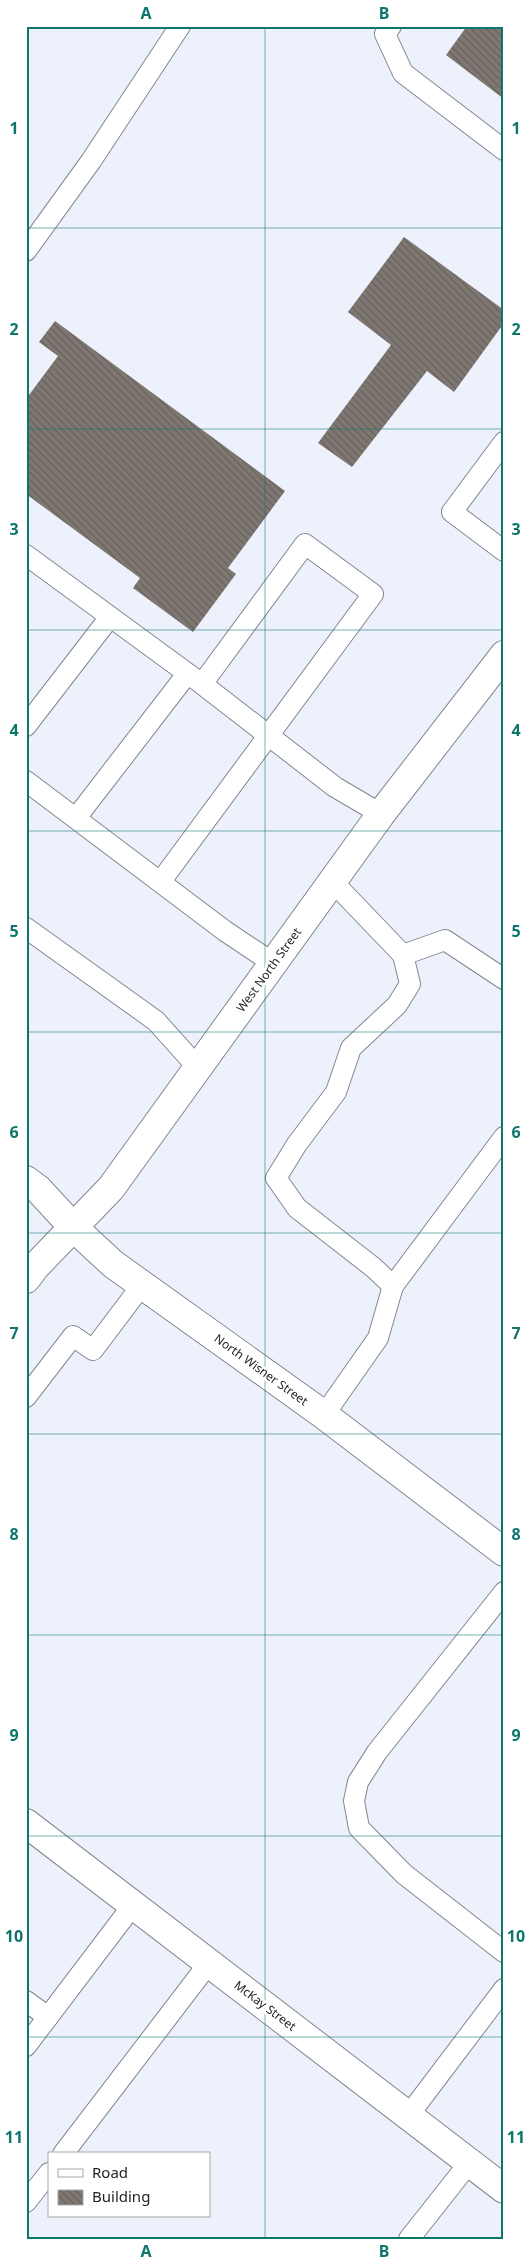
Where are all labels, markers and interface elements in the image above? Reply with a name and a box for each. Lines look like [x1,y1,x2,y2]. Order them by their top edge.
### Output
text: A [140,2,152,24]
text: B [379,2,389,24]
text: 1 [9,117,19,139]
text: 1 [511,117,521,139]
text: 2 [9,318,19,340]
text: 2 [511,318,521,340]
text: 3 [9,518,19,540]
text: 3 [511,518,521,540]
text: 4 [9,719,19,741]
text: 4 [511,719,521,741]
text: 5 [9,920,19,942]
text: 5 [511,920,521,942]
street label: West North Street [232,923,305,1015]
text: 6 [9,1121,19,1143]
text: 6 [511,1121,521,1143]
text: 7 [9,1322,19,1344]
text: 7 [511,1322,521,1344]
street label: North Wisner Street [211,1330,312,1410]
text: 8 [9,1523,19,1545]
text: 8 [511,1523,521,1545]
text: 9 [9,1724,19,1746]
text: 9 [511,1724,521,1746]
text: 10 [5,1925,23,1947]
text: 10 [507,1925,525,1947]
street label: McKay Street [231,1977,300,2035]
text: 11 [5,2126,23,2148]
text: 11 [507,2126,525,2148]
legend [48,2152,210,2218]
text: Road [92,2162,128,2182]
text: Building [92,2186,150,2206]
text: A [140,2240,152,2262]
text: B [379,2240,389,2262]

